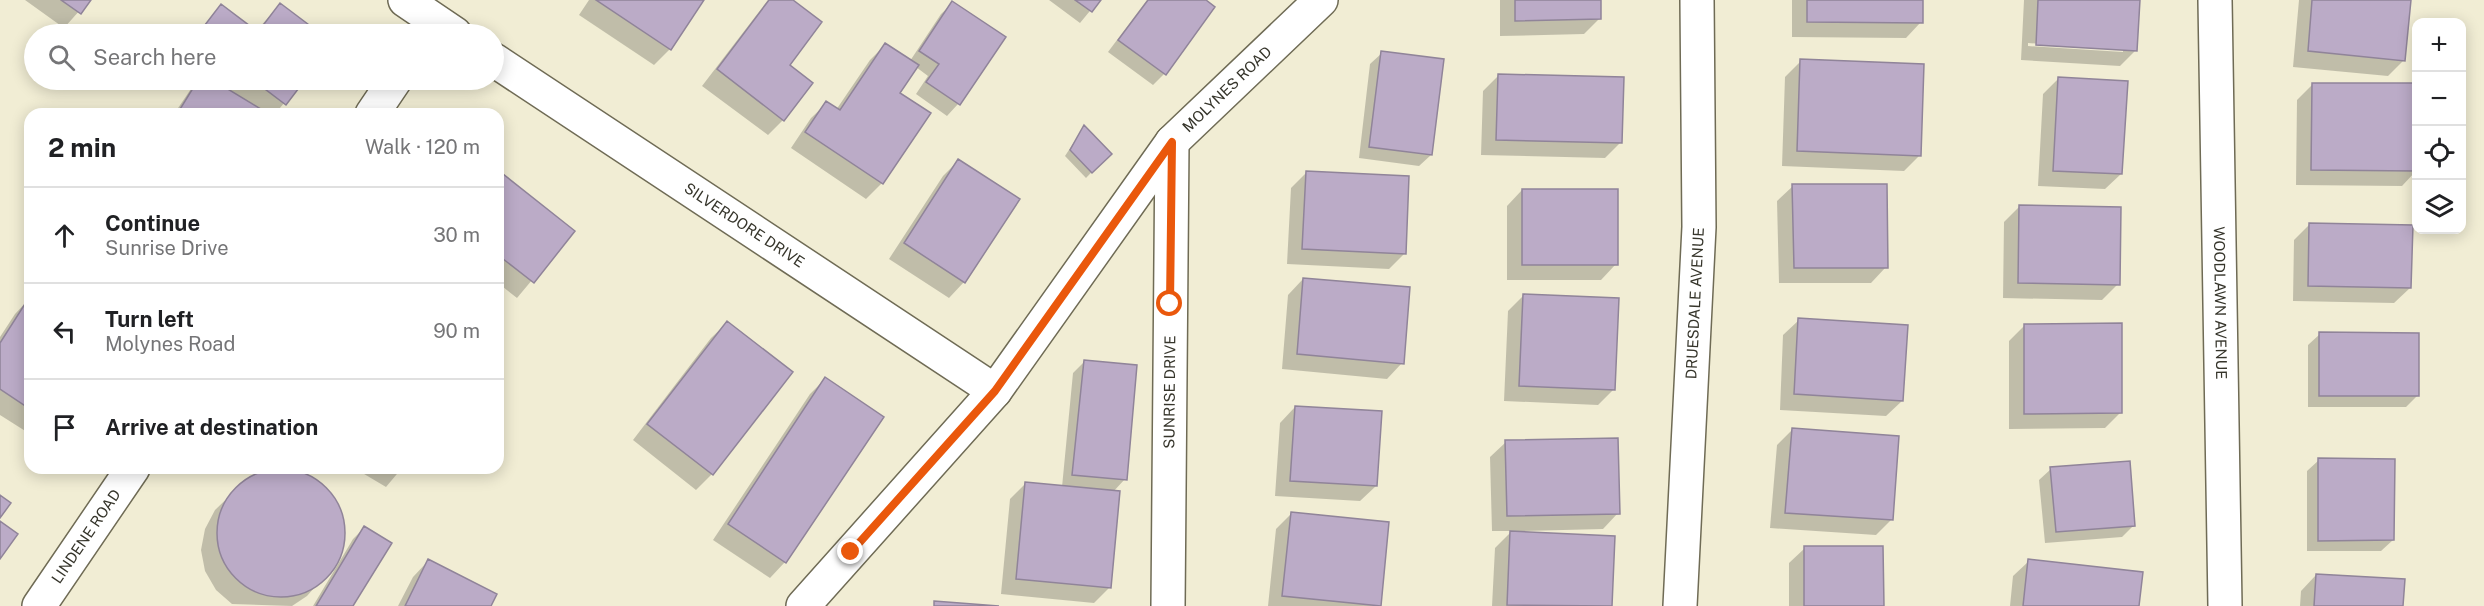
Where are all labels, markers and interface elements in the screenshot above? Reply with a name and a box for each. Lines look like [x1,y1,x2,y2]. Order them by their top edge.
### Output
map controls [2412,18,2466,234]
button: + [2412,18,2466,72]
search box [24,24,504,90]
icon: search [45,41,78,74]
street label: MOLYNES ROAD [1179,43,1275,135]
text: Search here [93,44,217,70]
button: − [2412,72,2466,126]
button: locate [2412,126,2466,180]
text: 2 min [48,132,116,163]
text: Walk · 120 m [365,135,480,159]
street label: SILVERDORE DRIVE [681,179,808,271]
button: layers [2412,180,2466,234]
text: Continue [105,210,200,236]
icon: ahead [48,219,81,252]
text: 30 m [433,223,480,247]
street label: WOODLAWN AVENUE [2211,226,2230,380]
street label: DRUESDALE AVENUE [1682,227,1707,380]
text: Sunrise Drive [105,236,229,260]
route start [1156,290,1182,316]
text: Turn left [105,306,194,332]
icon: left [48,315,81,348]
text: 90 m [433,319,480,343]
text: Molynes Road [105,332,235,356]
street label: SUNRISE DRIVE [1160,335,1178,449]
icon: arrive [48,411,81,444]
text: Arrive at destination [105,414,318,440]
street label: LINDENE ROAD [48,486,124,586]
route end [837,538,863,564]

